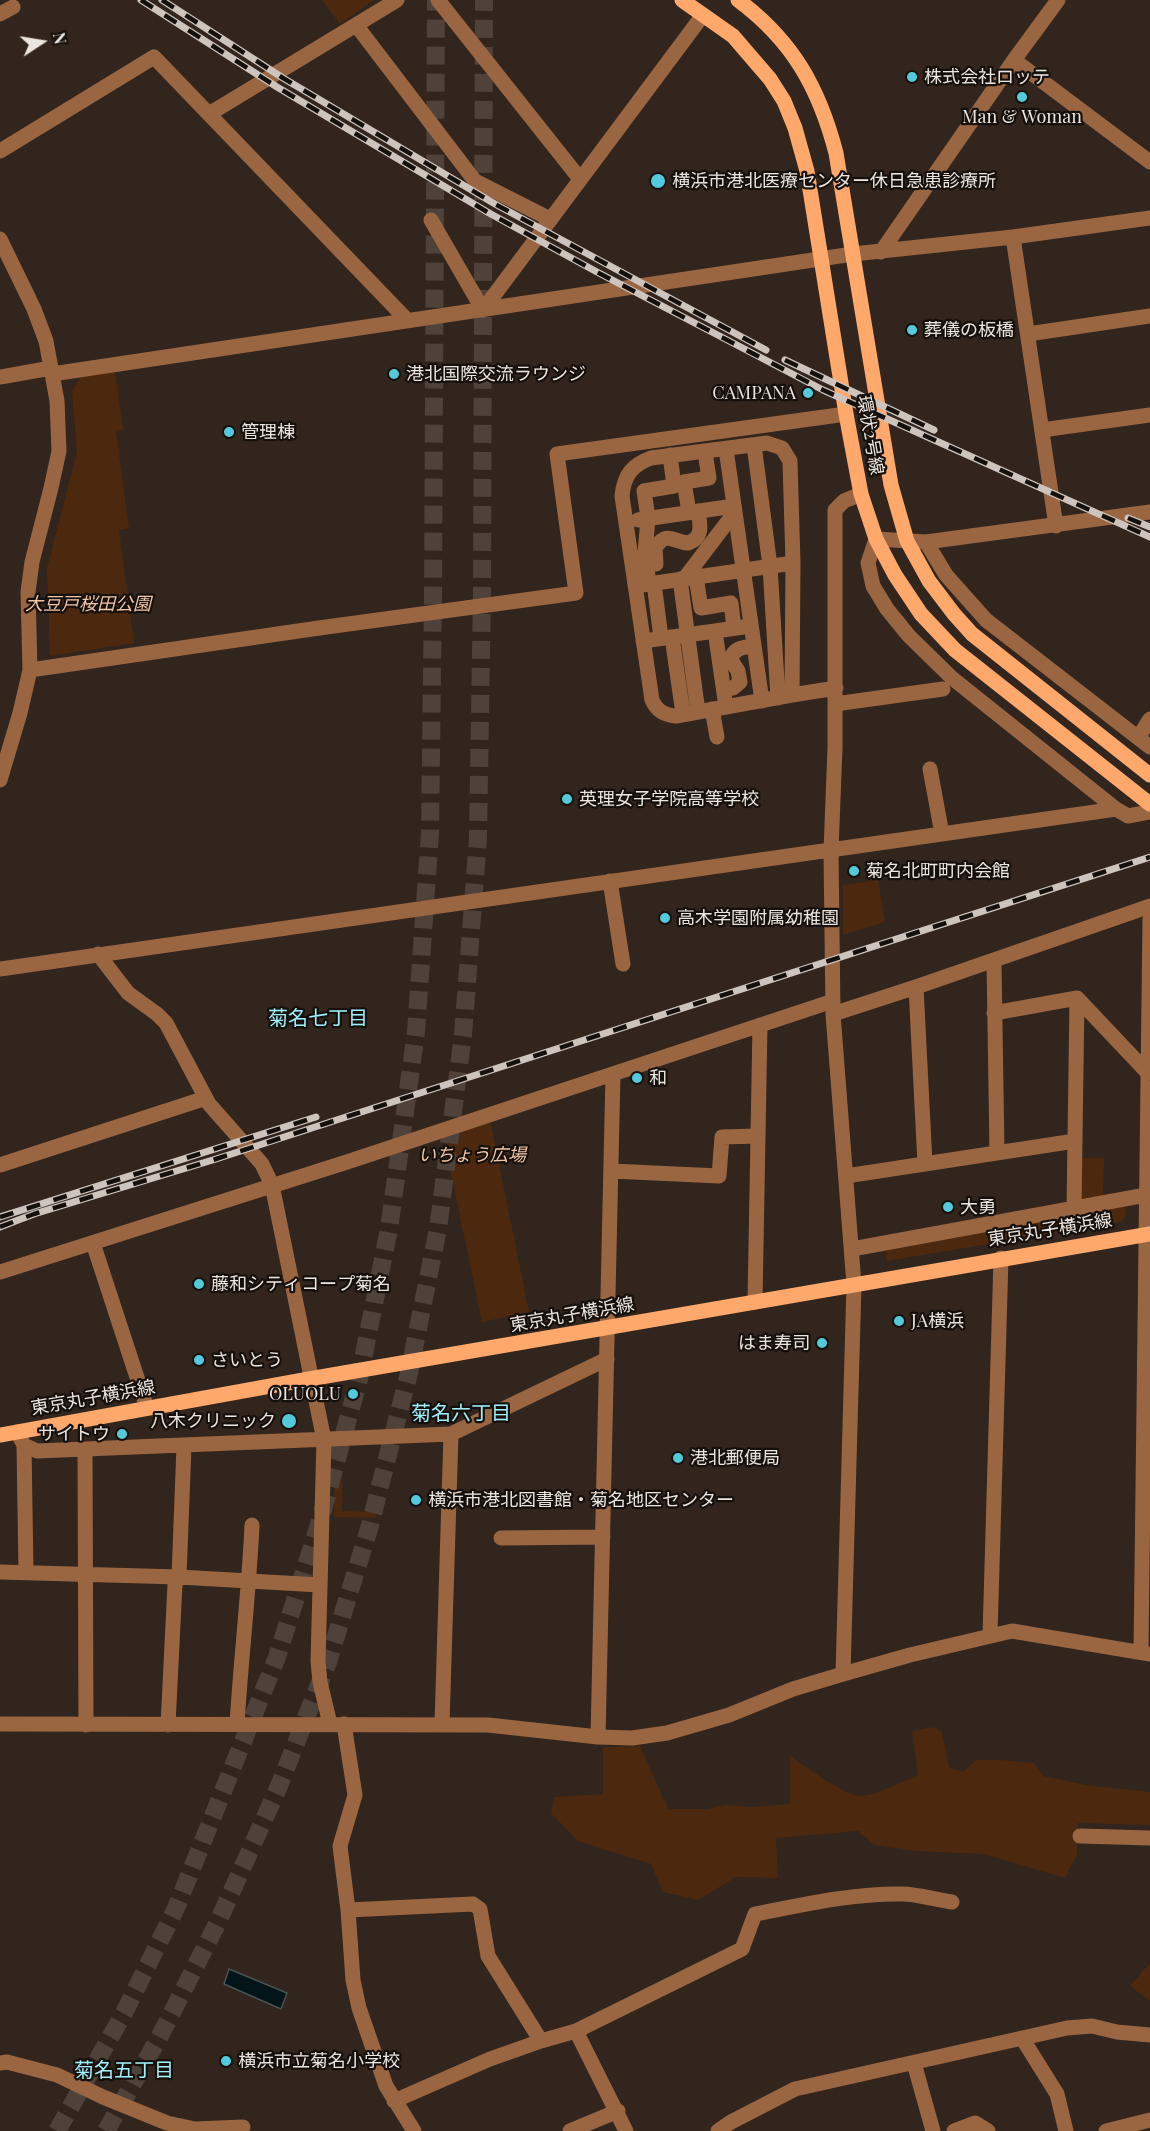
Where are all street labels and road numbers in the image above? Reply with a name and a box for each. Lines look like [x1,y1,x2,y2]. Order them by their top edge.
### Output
street label: 環状2号線 [852,393,888,477]
street label: 東京丸子横浜線 [986,1209,1114,1251]
street label: 東京丸子横浜線 [508,1293,636,1337]
street label: 東京丸子横浜線 [29,1376,157,1420]

